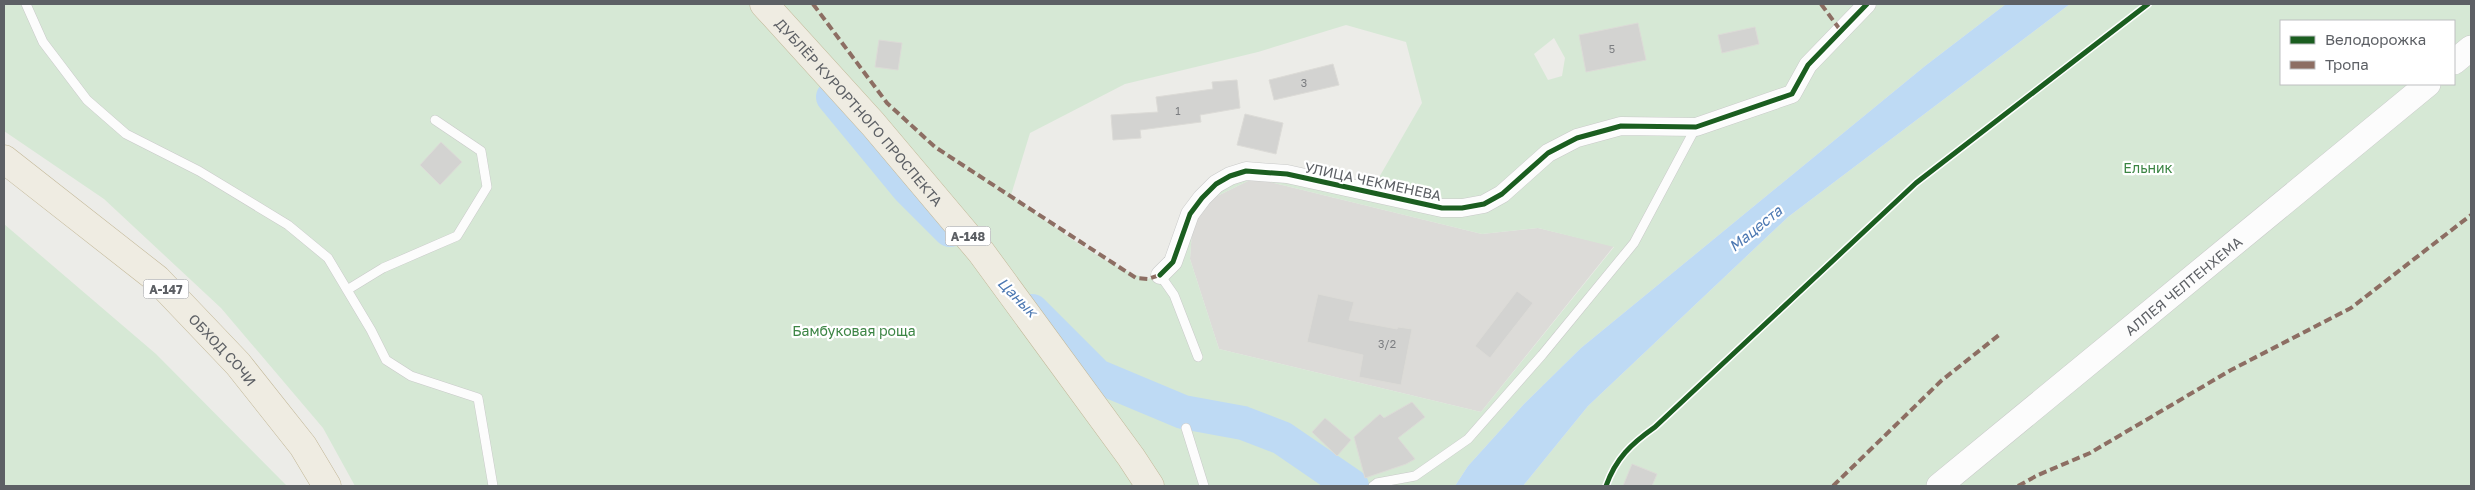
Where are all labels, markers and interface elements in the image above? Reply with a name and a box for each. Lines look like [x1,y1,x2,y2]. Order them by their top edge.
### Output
street label: ДУБЛЁР КУРОРТНОГО ПРОСПЕКТА [772,14,947,209]
legend [2280,20,2455,85]
text: Велодорожка [2325,30,2426,48]
house number: 5 [1609,42,1615,55]
text: Тропа [2325,55,2369,73]
house number: 3 [1301,76,1307,89]
house number: 1 [1175,104,1181,117]
street label: УЛИЦА ЧЕКМЕНЕВА [1303,158,1443,204]
park label: Ельник [2123,159,2173,176]
water label: Мацеста [1725,201,1786,255]
road number: А-148 [946,227,990,246]
street label: АЛЛЕЯ ЧЕЛТЕНХЕМА [2121,232,2246,338]
water label: Цанык [994,273,1043,322]
road number: А-147 [144,280,188,298]
street label: ОБХОД СОЧИ [186,310,260,389]
park label: Бамбуковая роща [792,322,916,339]
house number: 3/2 [1378,337,1396,350]

